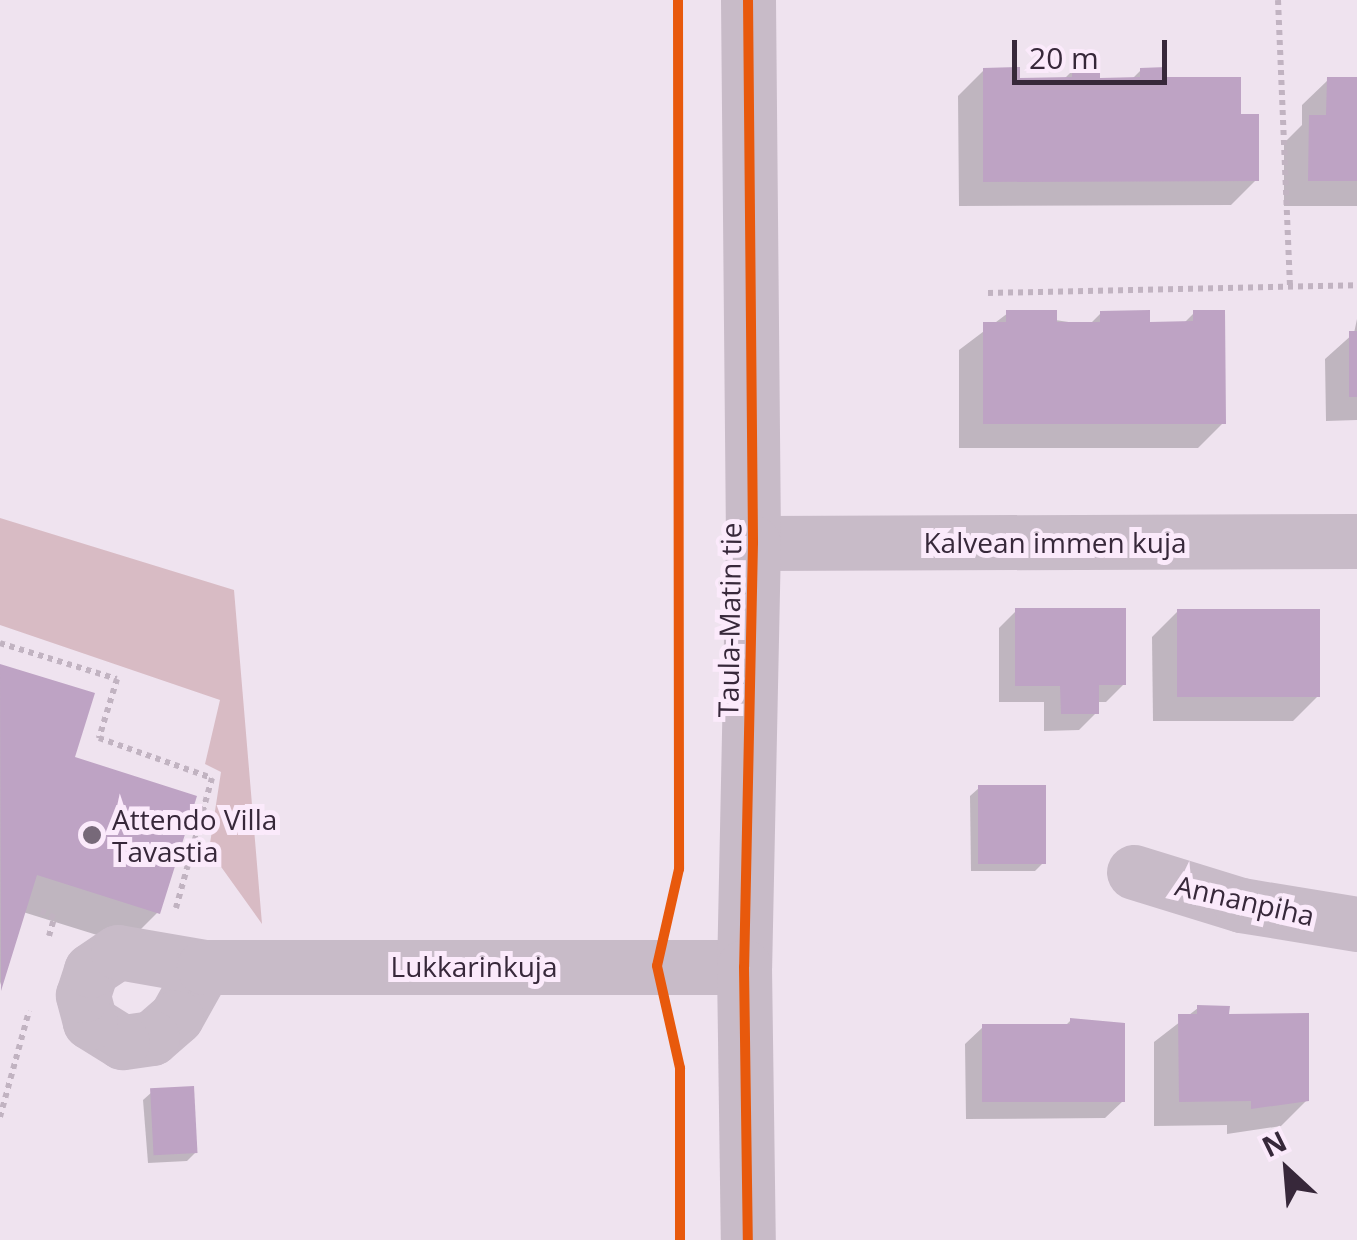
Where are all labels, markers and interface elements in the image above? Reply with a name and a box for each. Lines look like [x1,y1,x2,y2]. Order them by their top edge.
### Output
scale bar [1017,20,1172,82]
text: 20 m [1029,37,1099,78]
street label: Taula-Matin tie [711,522,747,718]
street label: Kalvean immen kuja [923,525,1187,559]
place label: Attendo Villa Tavastia [112,802,277,868]
marker: Attendo Villa Tavastia [81,824,103,846]
street label: Annanpiha [1172,868,1318,932]
street label: Lukkarinkuja [391,949,557,983]
north arrow [1237,1120,1337,1220]
text: N [1255,1121,1292,1165]

